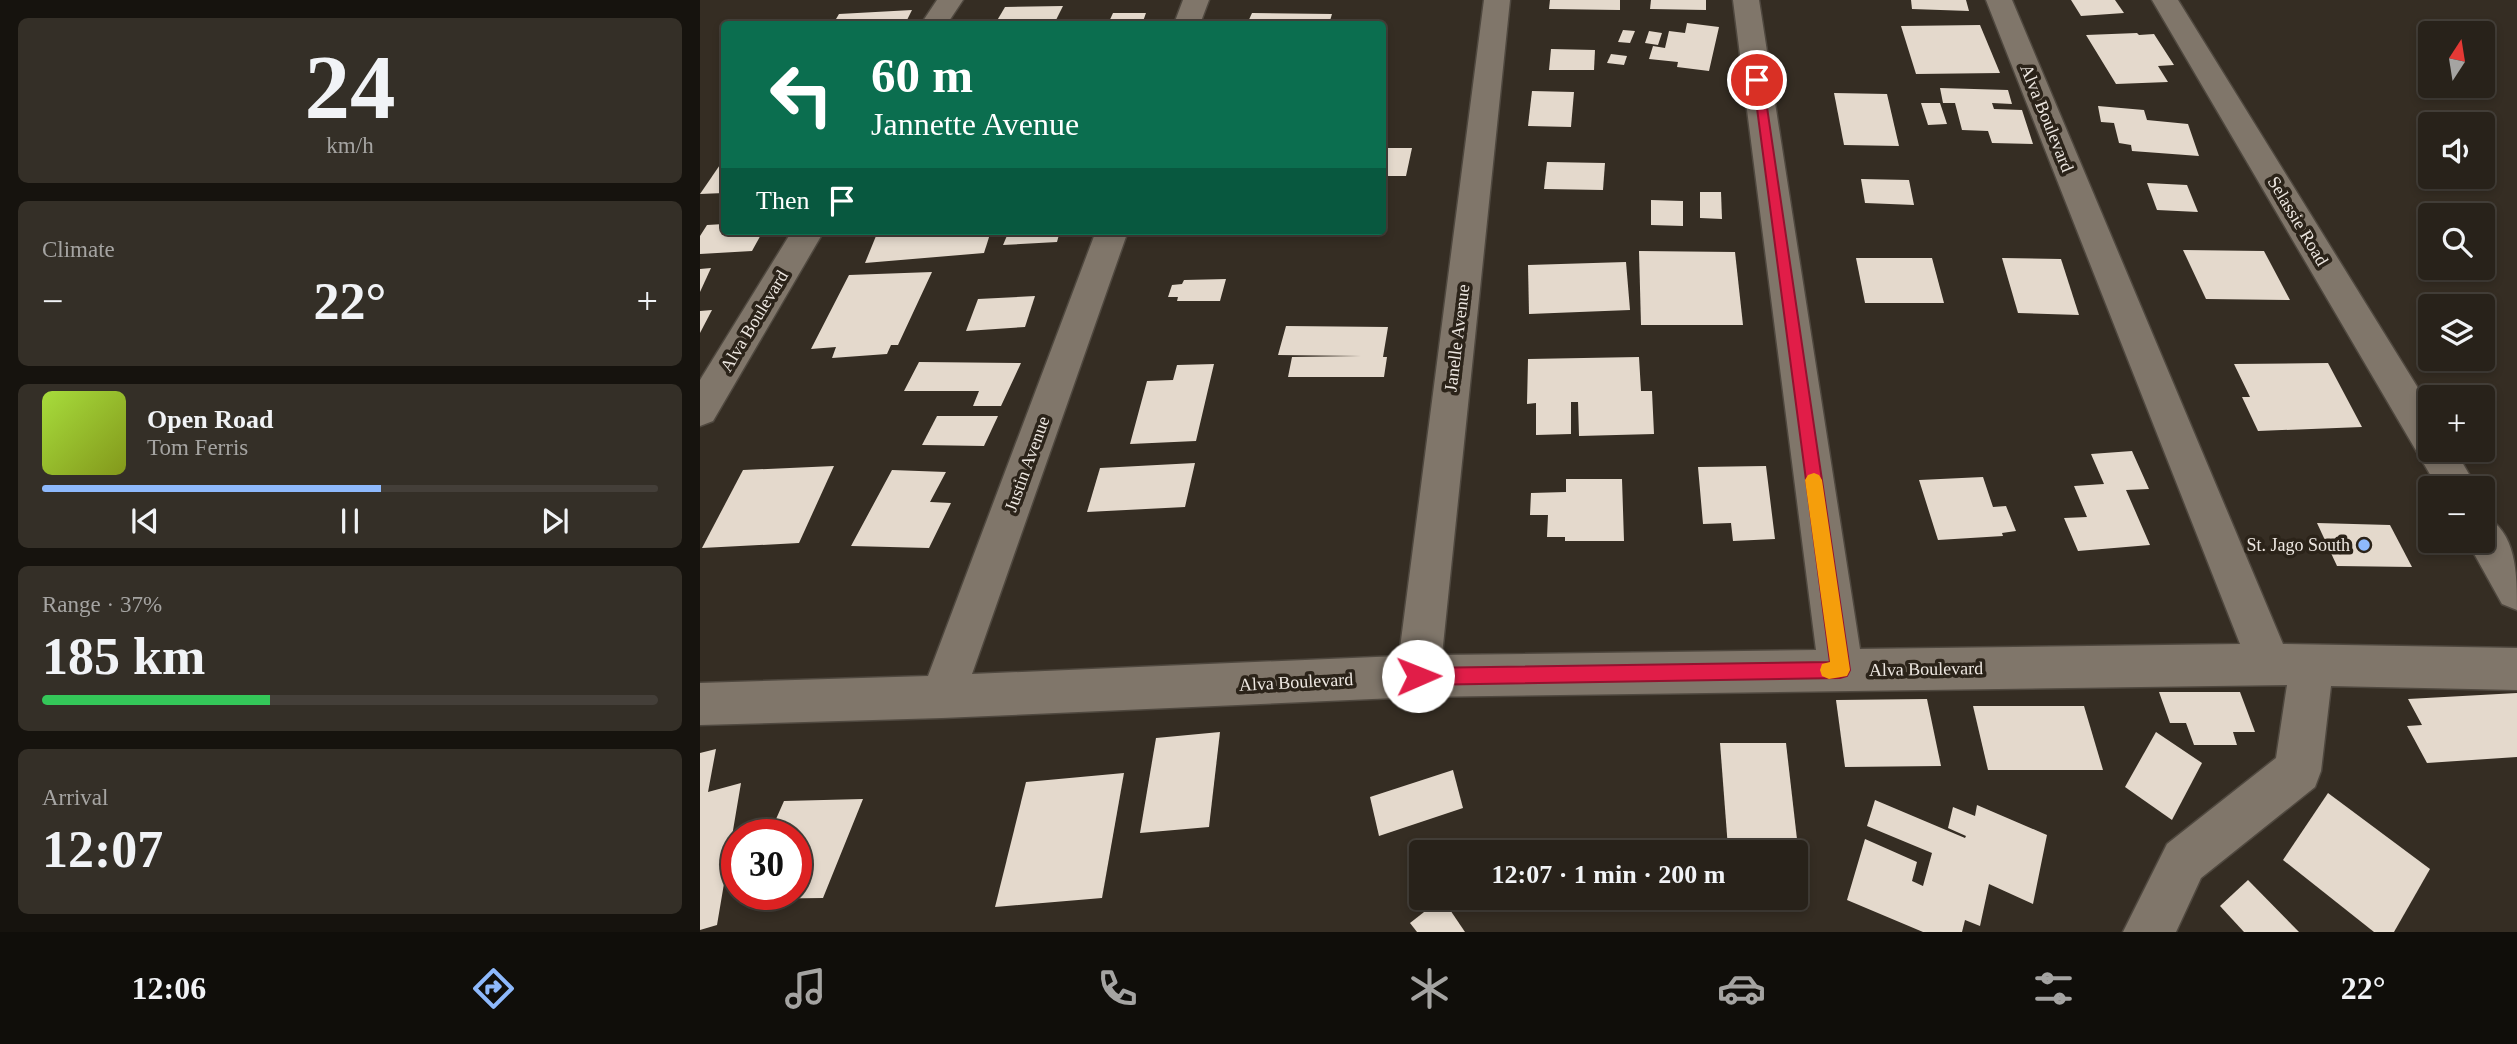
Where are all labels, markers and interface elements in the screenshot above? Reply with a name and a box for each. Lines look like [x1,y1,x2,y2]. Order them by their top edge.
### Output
north arrow [2418,21,2496,98]
map controls [2418,21,2495,553]
text: 24 [305,37,396,138]
text: 60 m [871,48,973,103]
icon: left [756,49,847,140]
pin [1727,50,1787,110]
icon: arrive [1738,61,1776,99]
street label: Alva Boulevard [2016,61,2078,175]
text: Jannette Avenue [871,106,1079,142]
button: sound [2418,112,2495,189]
text: km/h [326,133,374,158]
street label: Selassie Road [2264,173,2332,269]
icon: arrive [823,182,861,220]
text: Then [756,186,809,215]
button: search [2418,203,2495,280]
text: Climate [42,237,115,262]
street label: Alva Boulevard [716,267,792,375]
text: 22° [314,273,386,330]
text: − [42,280,63,322]
text: + [637,280,658,322]
street label: Janelle Avenue [1440,283,1474,393]
button: layers [2418,294,2495,371]
button: + [2418,385,2495,462]
text: Open Road [147,405,273,434]
street label: Justin Avenue [1000,414,1054,514]
text: Tom Ferris [147,435,248,460]
button: − [2418,476,2495,553]
icon: previous [126,502,164,540]
icon: pause [331,502,369,540]
icon: next [536,502,574,540]
place label: St. Jago South [2246,535,2350,555]
marker: St. Jago South [2356,537,2372,553]
text: Range · 37% [42,592,162,617]
text: 185 km [42,628,205,685]
position arrow [1381,639,1455,713]
street label: Alva Boulevard [1869,658,1983,680]
street label: Alva Boulevard [1238,669,1354,695]
text: Arrival [42,785,108,810]
speed limit sign: 30 [721,819,812,910]
text: 12:07 [42,821,163,878]
text: 12:07 · 1 min · 200 m [1492,860,1726,889]
icon: directions [469,964,518,1013]
icon: music [781,964,830,1013]
icon: phone [1093,964,1142,1013]
icon: climate [1405,964,1454,1013]
icon: car [1717,964,1766,1013]
icon: filters [2029,964,2078,1013]
text: 12:06 [131,970,206,1006]
text: 22° [2341,970,2385,1006]

